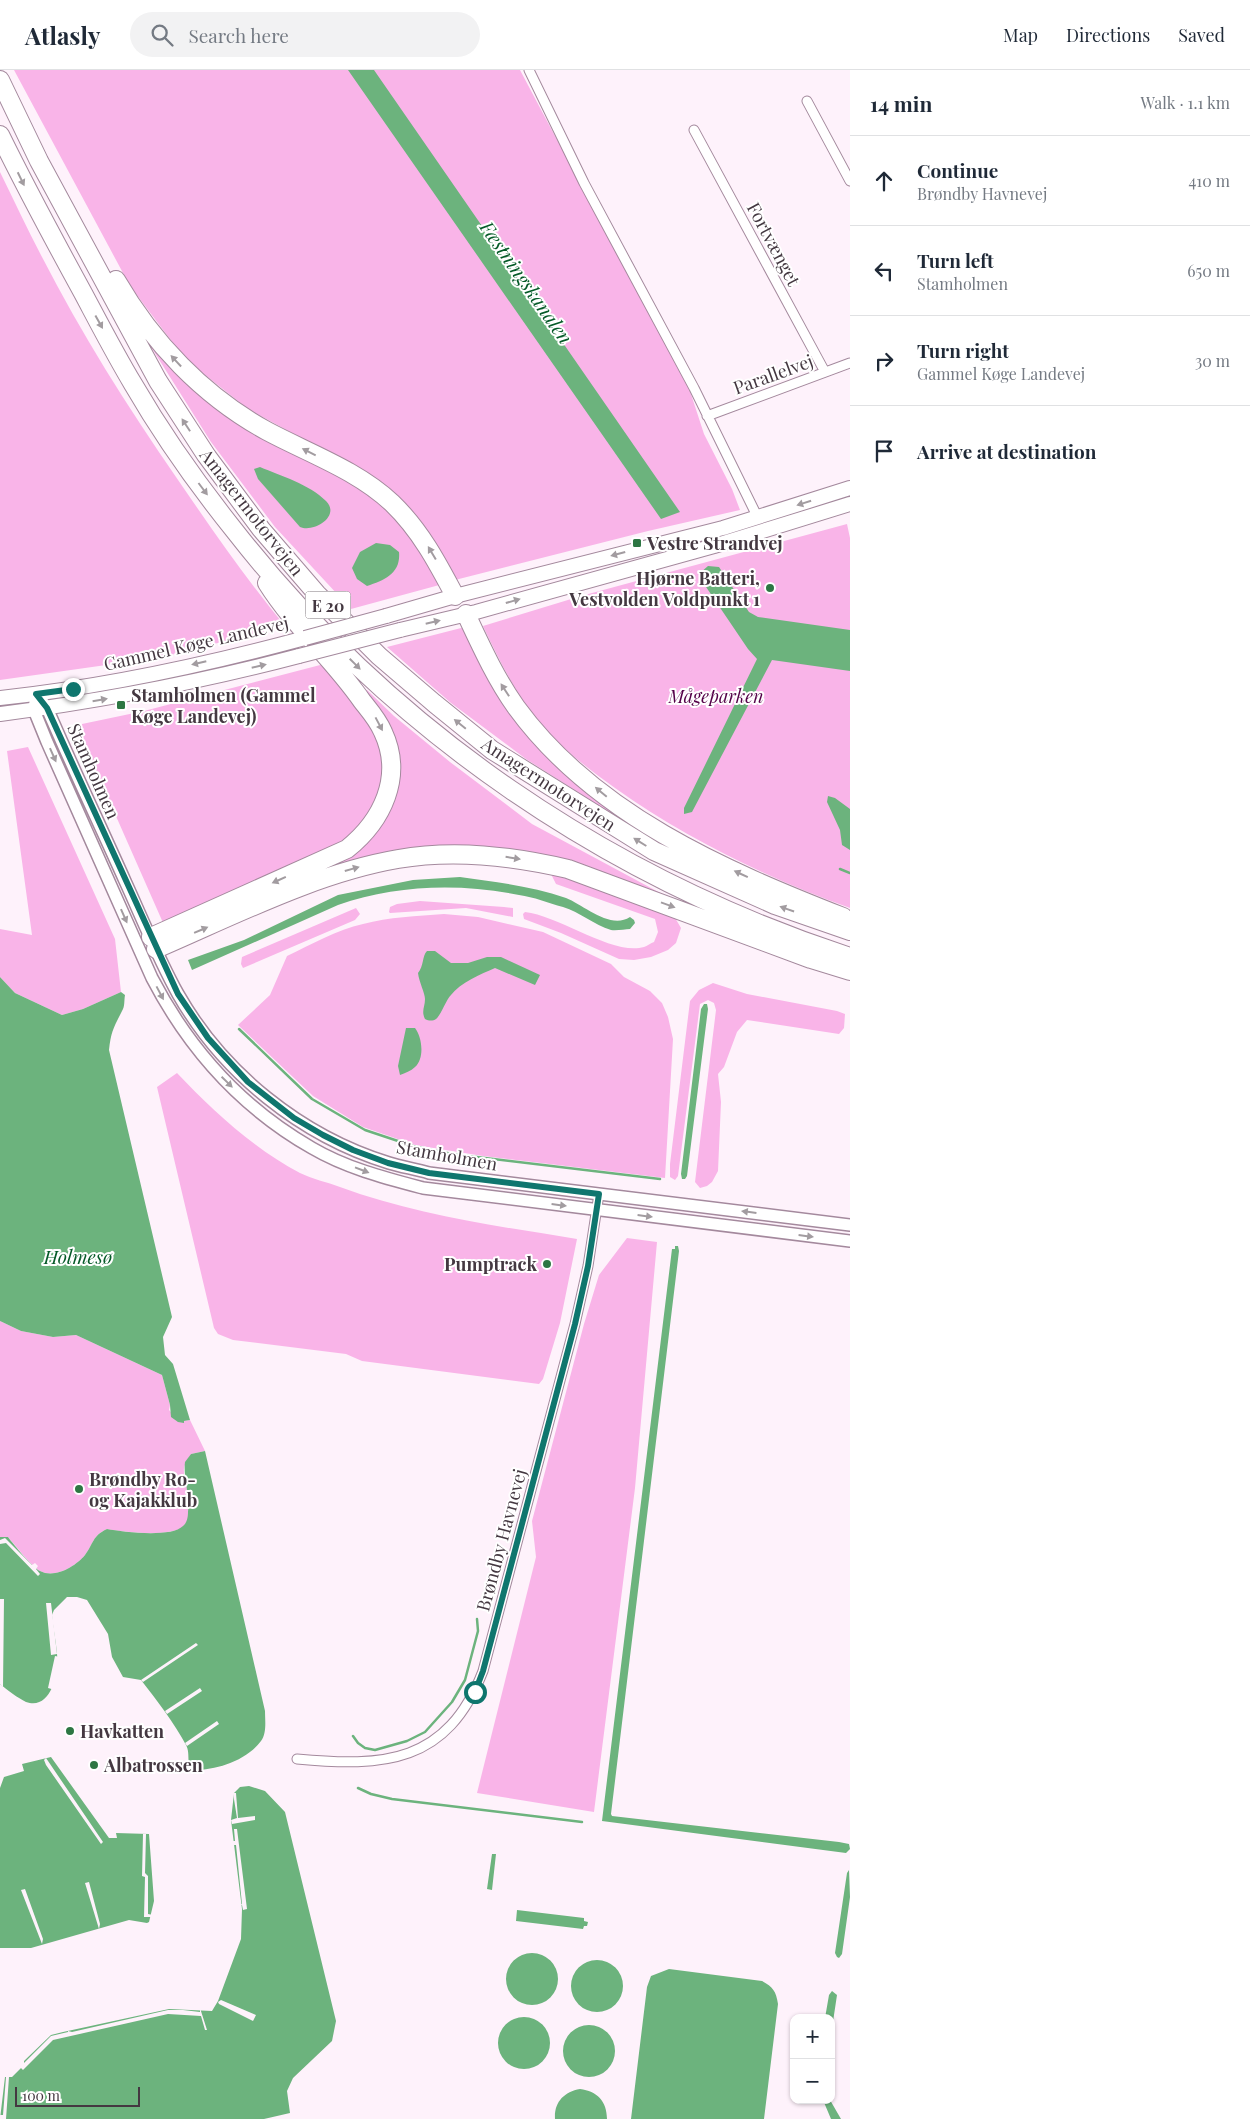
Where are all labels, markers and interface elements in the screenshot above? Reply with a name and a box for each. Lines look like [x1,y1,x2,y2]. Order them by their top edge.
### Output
search box [130,12,480,57]
text: Atlasly [25,19,100,51]
icon: search [148,21,176,49]
text: Search here [188,22,289,48]
text: Map [1003,23,1038,47]
text: Directions [1066,23,1150,47]
text: Saved [1178,23,1225,47]
text: 14 min [870,89,932,117]
text: Walk · 1.1 km [1141,92,1230,113]
text: Continue [917,157,998,183]
icon: ahead [870,167,898,195]
text: 410 m [1188,170,1230,191]
one-way arrow [18,172,26,186]
text: Brøndby Havnevej [917,183,1047,204]
street label: Fortvænget [742,198,806,291]
water label: Fæstningskanalen [474,214,579,349]
text: Turn left [917,247,994,273]
icon: left [870,257,898,285]
text: 650 m [1187,260,1230,281]
text: Stamholmen [917,273,1008,294]
one-way arrow [94,315,103,328]
text: Turn right [917,337,1009,363]
icon: right [870,347,898,375]
street label: Parallelvej [730,348,816,400]
text: 30 m [1195,350,1230,371]
one-way arrow [170,355,182,367]
text: Gammel Køge Landevej [917,363,1085,384]
one-way arrow [182,418,191,432]
icon: arrive [870,437,898,465]
text: Arrive at destination [917,438,1097,464]
street label: Amagermotorvejen [194,443,309,581]
one-way arrow [302,448,316,456]
one-way arrow [198,482,208,496]
one-way arrow [796,500,811,508]
place label: Vestre Strandvej [646,531,783,555]
marker: Vestre Strandvej [631,537,643,549]
one-way arrow [428,547,437,560]
one-way arrow [610,551,625,559]
place label: Hjørne Batteri, Vestvolden Voldpunkt 1 [568,566,760,611]
marker: Hjørne Batteri, Vestvolden Voldpunkt 1 [764,582,776,594]
road number: E 20 [306,592,350,618]
one-way arrow [505,597,520,605]
street label: Gammel Køge Landevej [101,610,291,676]
one-way arrow [425,618,440,626]
one-way arrow [349,658,361,670]
one-way arrow [192,659,207,667]
one-way arrow [251,662,266,670]
route end [62,678,85,701]
place label: Stamholmen (Gammel Køge Landevej) [131,683,316,728]
one-way arrow [500,683,510,697]
park label: Mågeparken [668,684,763,708]
one-way arrow [92,696,108,704]
marker: Stamholmen (Gammel Køge Landevej) [115,699,127,711]
one-way arrow [375,717,383,731]
street label: Stamholmen [62,719,126,823]
one-way arrow [454,719,467,730]
street label: Amagermotorvejen [477,731,621,836]
one-way arrow [49,748,57,762]
one-way arrow [594,786,607,797]
one-way arrow [633,837,646,846]
one-way arrow [505,854,521,862]
one-way arrow [344,865,359,873]
one-way arrow [733,869,748,878]
one-way arrow [272,876,286,884]
one-way arrow [660,902,675,909]
one-way arrow [780,905,795,913]
one-way arrow [121,909,129,923]
one-way arrow [194,926,209,934]
one-way arrow [156,986,164,1000]
one-way arrow [220,1076,232,1088]
street label: Stamholmen [395,1134,500,1176]
one-way arrow [355,1166,370,1174]
one-way arrow [551,1202,567,1210]
one-way arrow [741,1208,757,1216]
one-way arrow [637,1212,653,1220]
one-way arrow [799,1232,815,1240]
water label: Holmesø [43,1243,113,1269]
place label: Pumptrack [444,1252,537,1276]
marker: Pumptrack [541,1258,553,1270]
street label: Brøndby Havnevej [470,1466,532,1614]
place label: Brøndby Ro- og Kajakklub [89,1467,197,1512]
marker: Brøndby Ro- og Kajakklub [73,1483,85,1495]
route start [464,1681,487,1704]
place label: Havkatten [80,1719,164,1743]
marker: Havkatten [64,1725,76,1737]
place label: Albatrossen [103,1753,203,1777]
marker: Albatrossen [88,1759,100,1771]
map controls [790,2014,835,2104]
button: + [790,2014,835,2059]
button: − [790,2059,835,2104]
scale bar [15,2084,140,2107]
text: 100 m [22,2086,60,2105]

